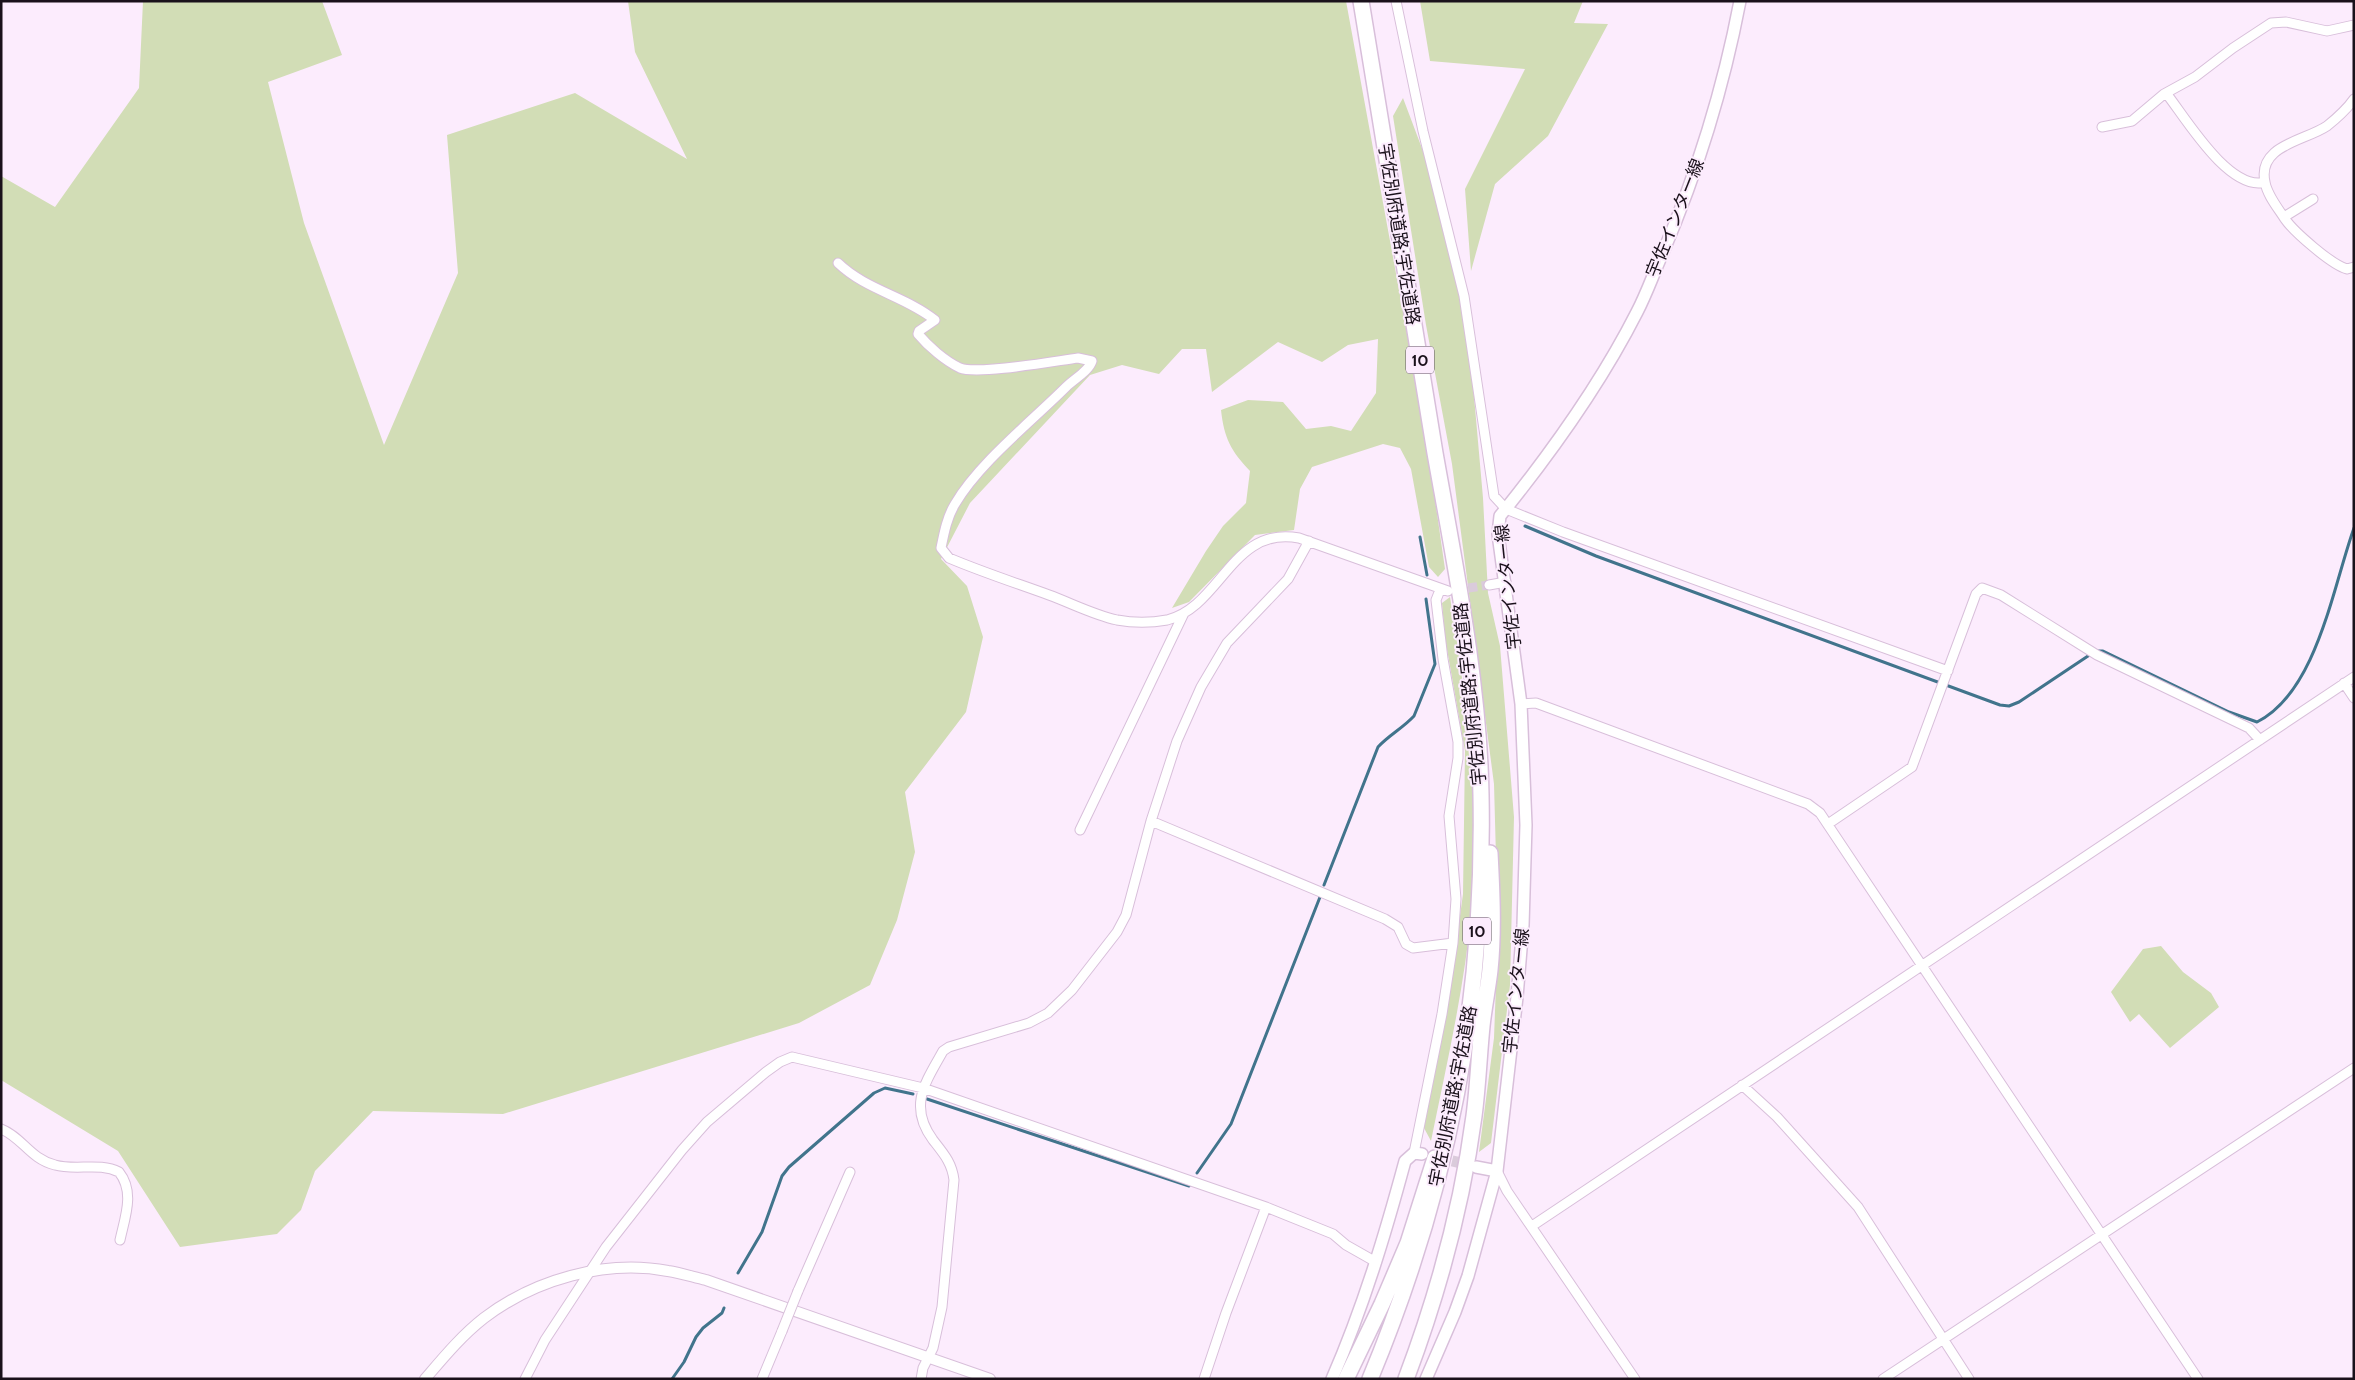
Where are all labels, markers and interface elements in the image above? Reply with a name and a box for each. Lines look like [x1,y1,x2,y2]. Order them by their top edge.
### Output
street label: 宇佐別府道路;宇佐道路 [1374,141,1424,327]
street label: 宇佐インター線 [1641,155,1709,281]
road number: 10 [1406,346,1434,374]
street label: 宇佐インター線 [1490,523,1526,651]
street label: 宇佐別府道路;宇佐道路 [1449,601,1491,787]
road number: 10 [1463,918,1491,944]
street label: 宇佐インター線 [1498,927,1534,1055]
street label: 宇佐別府道路;宇佐道路 [1425,1004,1481,1188]

